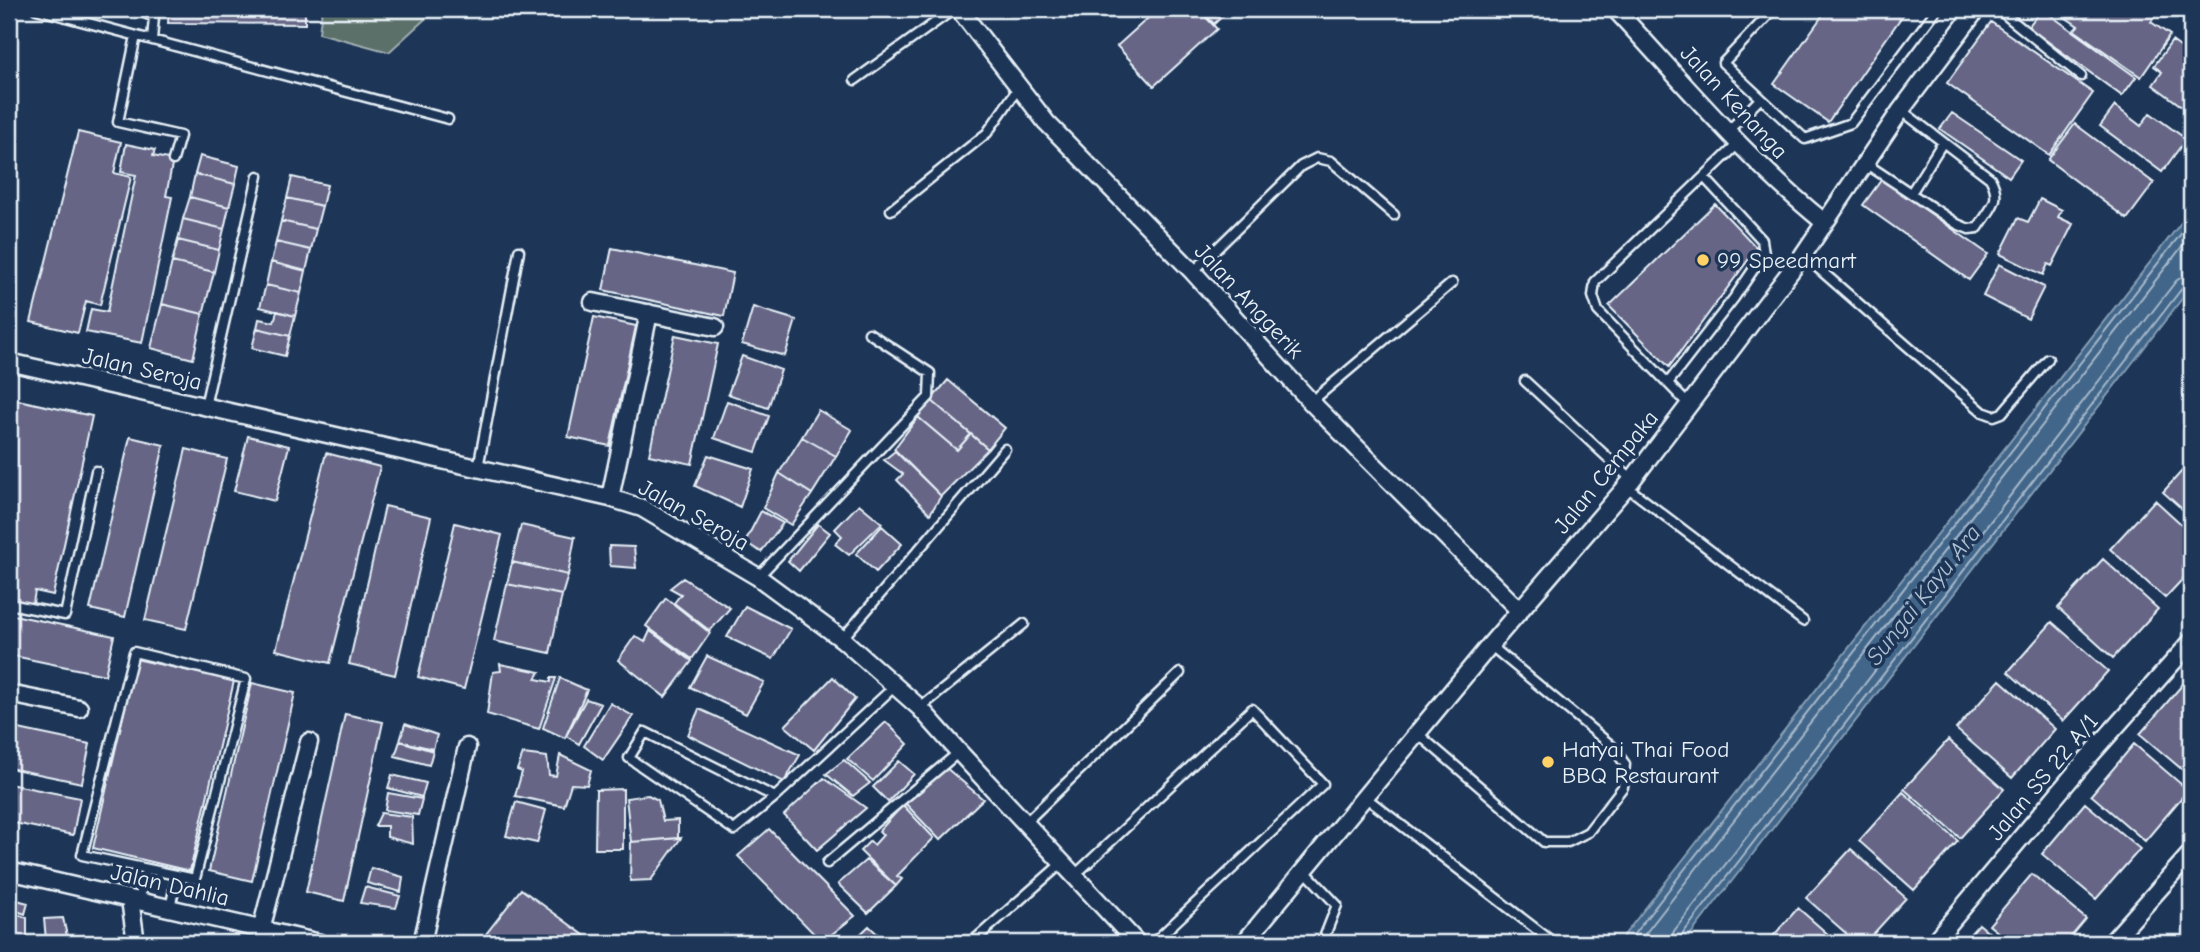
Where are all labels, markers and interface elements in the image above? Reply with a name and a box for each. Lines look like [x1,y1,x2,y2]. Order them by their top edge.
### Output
street label: Jalan Kenanga [1675,40,1793,164]
street label: Jalan Anggerik [1189,238,1309,364]
place label: 99 Speedmart [1717,247,1857,274]
marker: 99 Speedmart [1695,252,1711,268]
street label: Jalan Seroja [80,342,204,396]
street label: Jalan Cempaka [1548,405,1664,539]
street label: Jalan Seroja [634,474,754,556]
water label: Sungai Kayu Ara [1860,520,1986,670]
street label: Jalan SS 22 A/1 [1982,708,2104,846]
place label: Hatyai Thai Food BBQ Restaurant [1562,736,1729,789]
marker: Hatyai Thai Food BBQ Restaurant [1540,754,1556,770]
street label: Jalan Dahlia [108,858,232,912]

